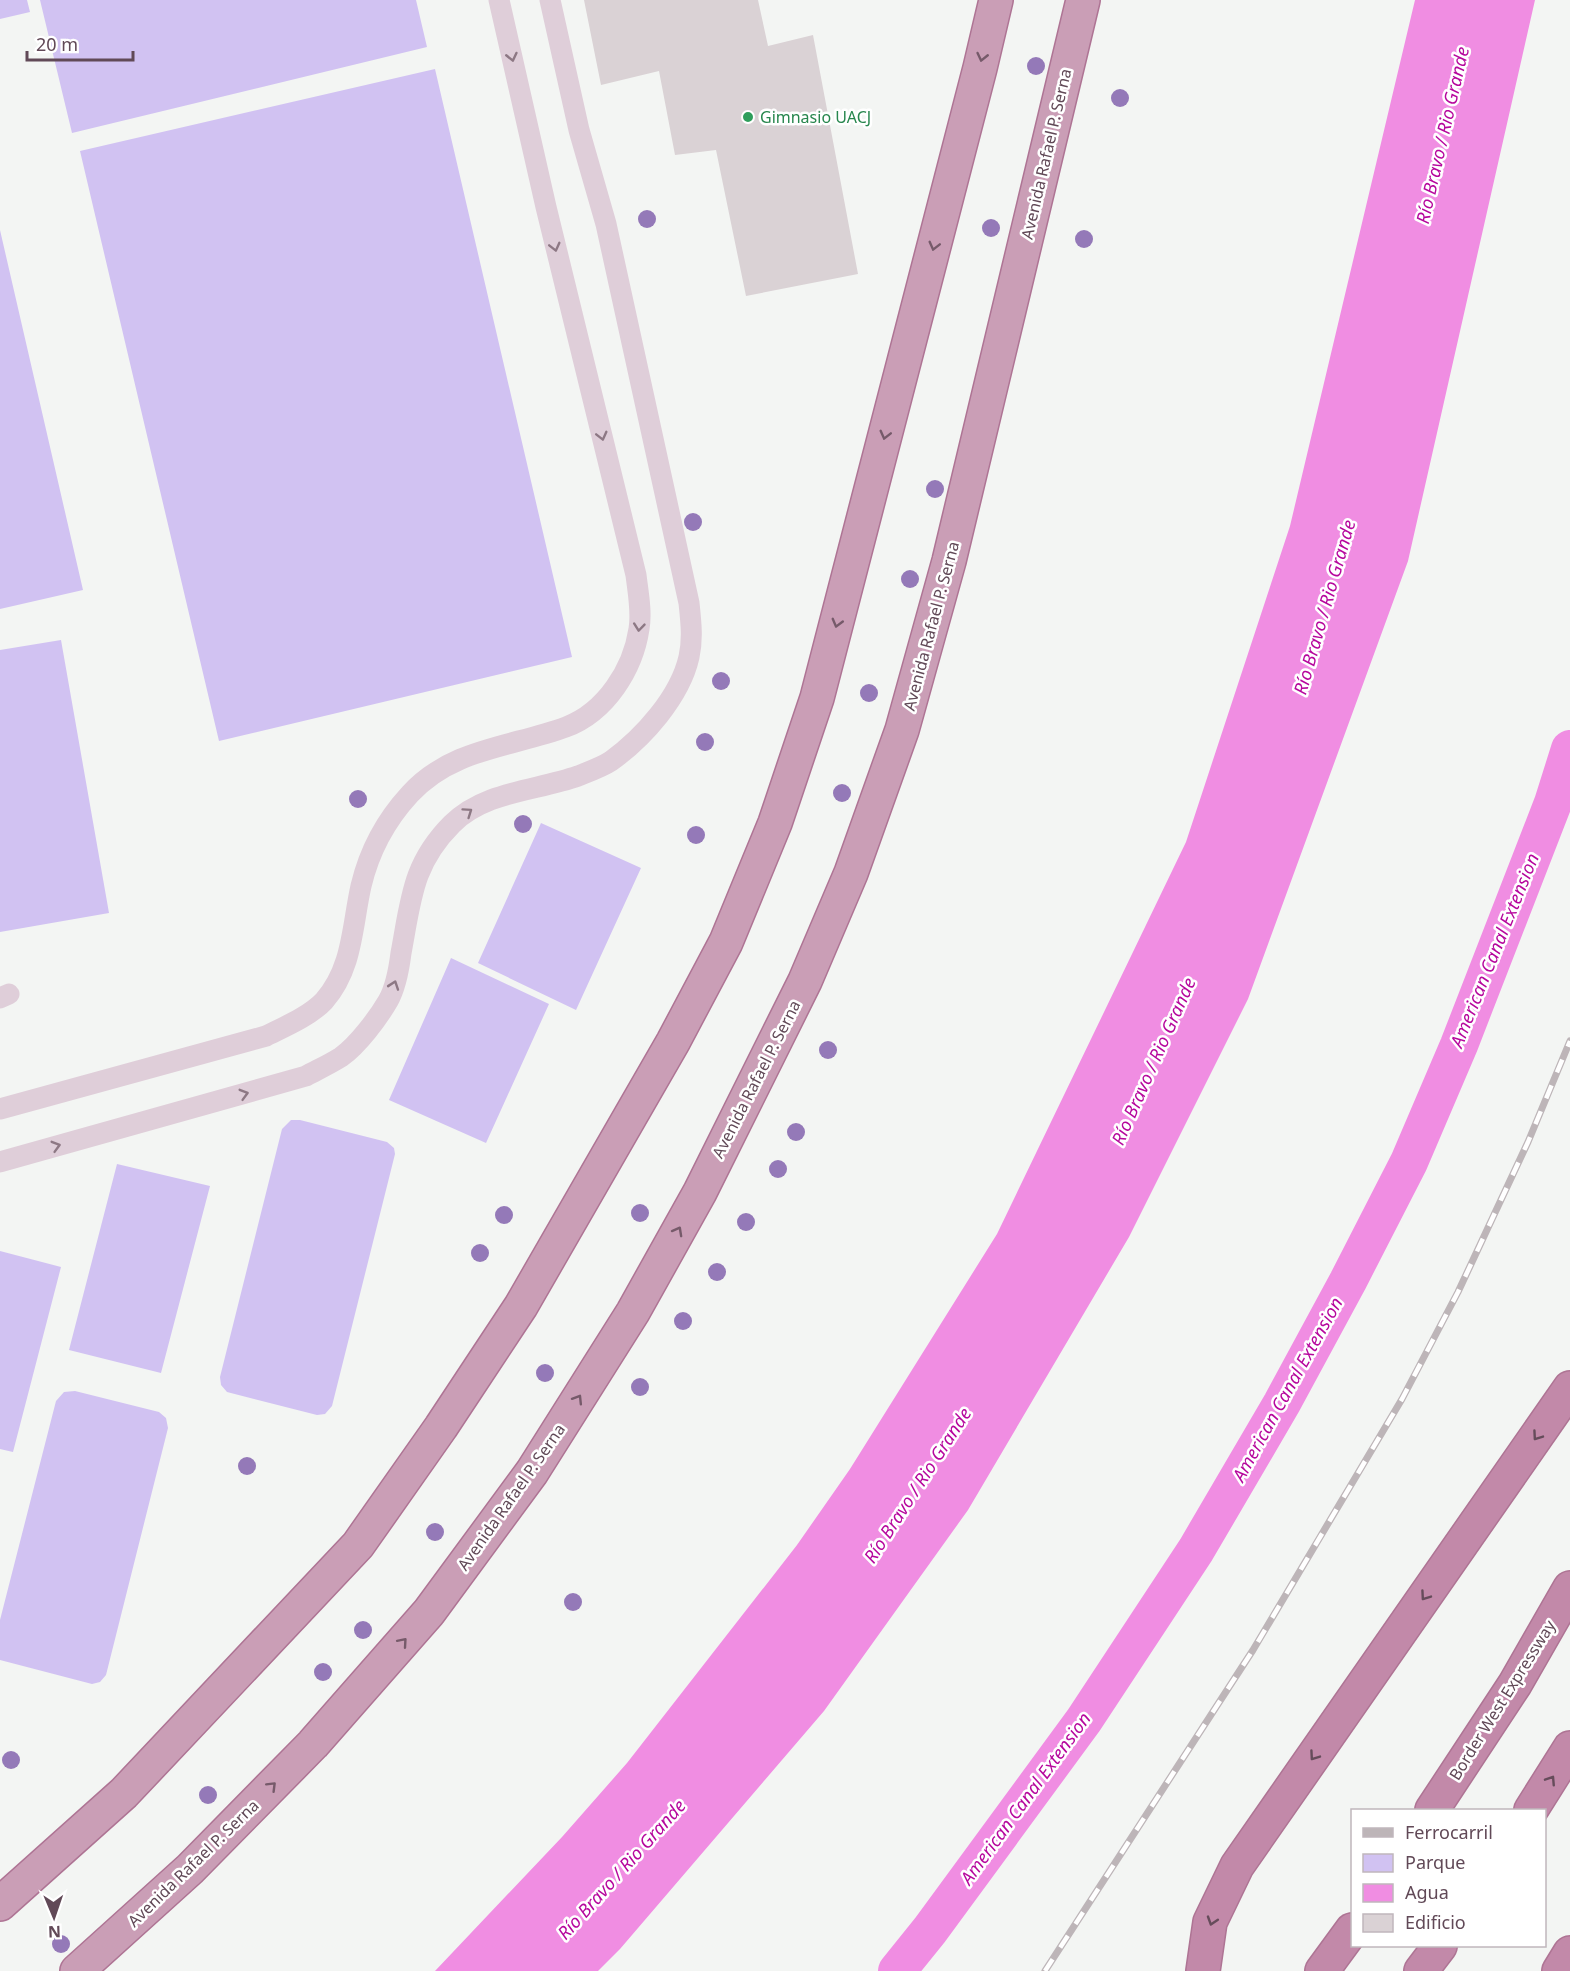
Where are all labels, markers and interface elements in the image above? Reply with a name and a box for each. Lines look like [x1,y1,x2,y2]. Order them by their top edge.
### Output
scale bar [27,24,134,62]
text: 20 m [36,32,78,56]
water label: Río Bravo / Rio Grande [1410,44,1474,226]
one-way arrow [504,52,517,62]
one-way arrow [977,52,990,62]
street label: Avenida Rafael P. Serna [1016,67,1076,241]
place label: Gimnasio UACJ [760,106,871,128]
marker: Gimnasio UACJ [741,110,755,124]
one-way arrow [929,240,941,251]
one-way arrow [548,242,561,252]
one-way arrow [880,430,893,440]
one-way arrow [594,431,607,441]
water label: Río Bravo / Rio Grande [1288,517,1360,697]
street label: Avenida Rafael P. Serna [898,539,964,713]
one-way arrow [831,618,844,628]
one-way arrow [633,622,645,632]
one-way arrow [462,808,473,819]
water label: American Canal Extension [1443,849,1544,1052]
water label: Río Bravo / Rio Grande [1105,974,1201,1148]
one-way arrow [387,980,399,991]
street label: Avenida Rafael P. Serna [707,996,805,1162]
one-way arrow [239,1088,249,1101]
one-way arrow [50,1141,61,1153]
one-way arrow [671,1227,682,1238]
water label: American Canal Extension [1225,1293,1348,1487]
one-way arrow [571,1395,583,1405]
water label: Río Bravo / Rio Grande [858,1403,976,1567]
street label: Avenida Rafael P. Serna [452,1419,570,1575]
one-way arrow [1533,1429,1544,1440]
one-way arrow [1421,1589,1432,1600]
street label: Border West Expressway [1444,1615,1561,1784]
one-way arrow [396,1638,407,1649]
water label: American Canal Extension [953,1707,1096,1890]
one-way arrow [1310,1749,1321,1760]
one-way arrow [1544,1775,1555,1786]
one-way arrow [264,1783,275,1794]
water label: Río Bravo / Rio Grande [552,1794,690,1944]
street label: Avenida Rafael P. Serna [123,1795,263,1931]
legend [1351,1809,1546,1947]
text: Ferrocarril [1405,1820,1493,1844]
text: Parque [1405,1850,1465,1874]
text: Agua [1405,1880,1449,1904]
north arrow [24,1887,84,1947]
text: Edificio [1405,1910,1466,1934]
one-way arrow [1206,1915,1219,1926]
text: N [48,1921,61,1943]

